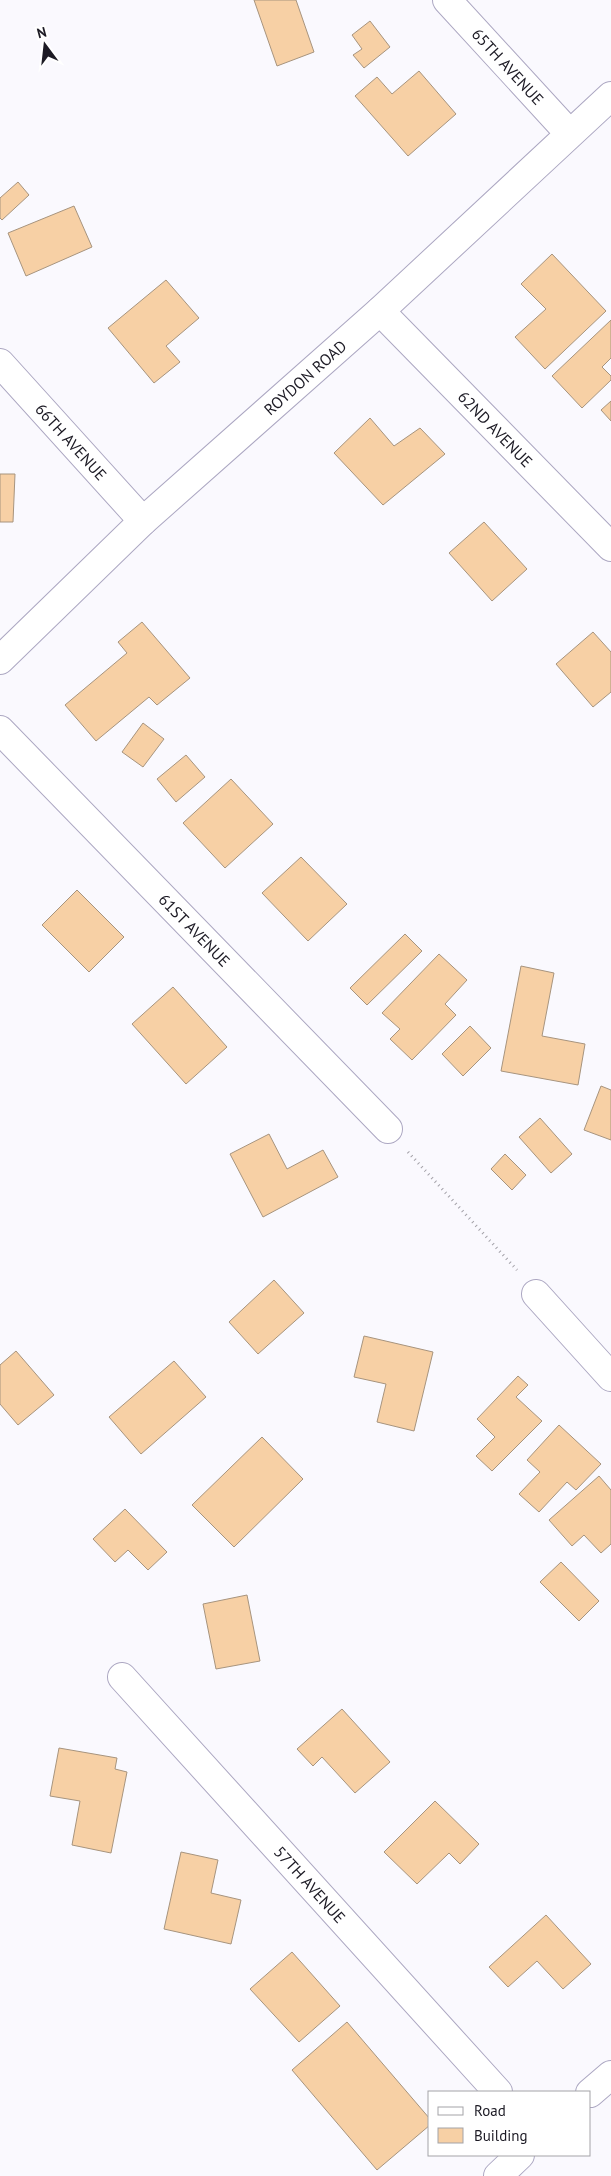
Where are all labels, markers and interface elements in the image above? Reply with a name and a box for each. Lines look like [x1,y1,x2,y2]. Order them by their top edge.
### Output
north arrow [20,20,70,70]
text: N [35,23,48,42]
street label: 65TH AVENUE [468,24,548,109]
street label: ROYDON ROAD [260,335,351,419]
street label: 62ND AVENUE [454,387,537,471]
street label: 66TH AVENUE [31,399,111,484]
street label: 61ST AVENUE [155,889,234,971]
street label: 57TH AVENUE [270,1842,350,1927]
legend [428,2091,591,2156]
text: Road [474,2101,506,2120]
text: Building [474,2126,528,2145]

